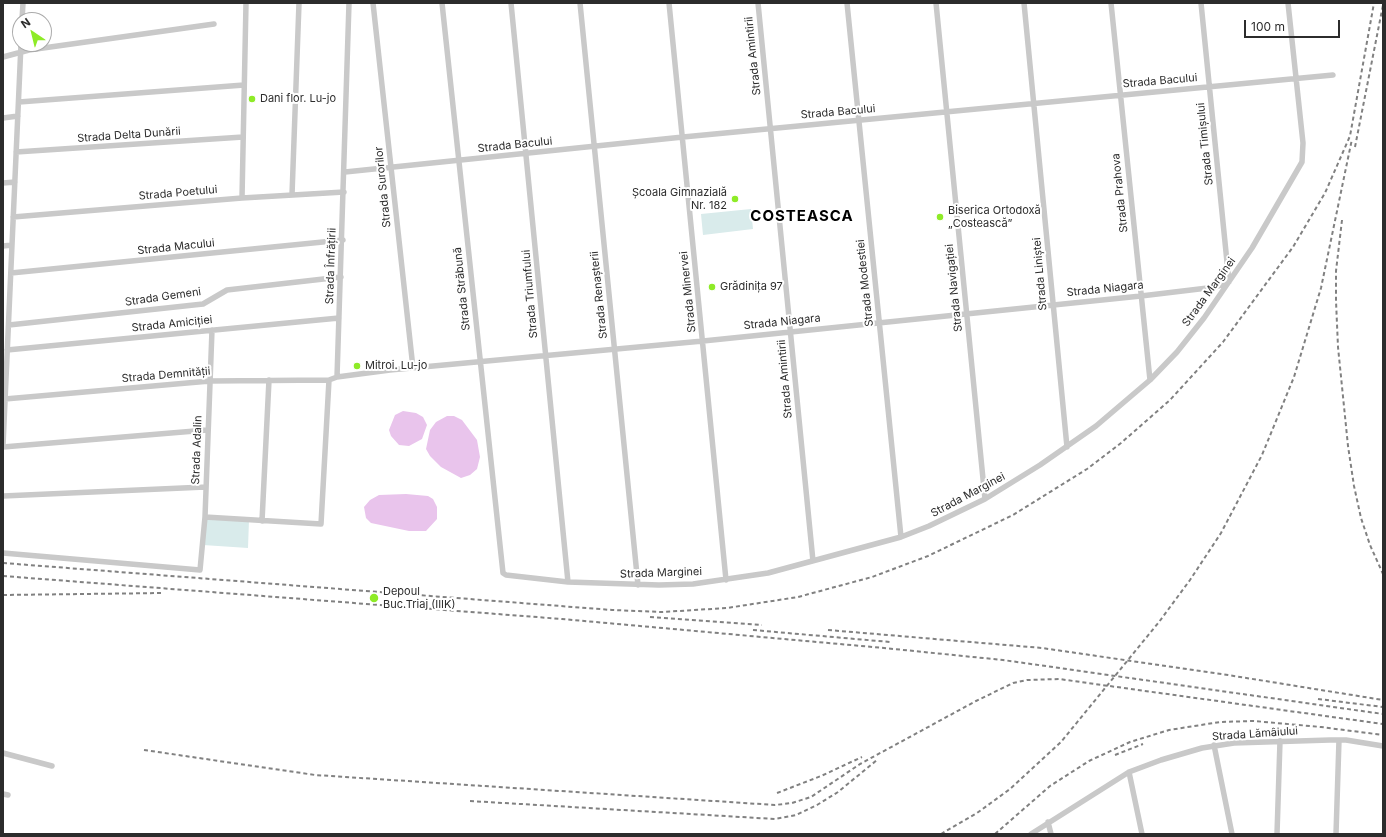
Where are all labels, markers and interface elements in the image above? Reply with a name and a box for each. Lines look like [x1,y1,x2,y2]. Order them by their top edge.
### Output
north arrow [12,12,52,52]
scale bar [1246,12,1342,38]
text: N [18,15,33,31]
street label: Strada Amintirii [742,16,764,96]
text: 100 m [1251,19,1285,34]
street label: Strada Bacului [1122,71,1198,91]
place label: Dani flor. Lu-jo [260,92,336,106]
marker: Dani flor. Lu-jo [247,94,257,104]
street label: Strada Bacului [800,102,876,122]
street label: Strada Timișului [1194,102,1216,186]
street label: Strada Delta Dunării [77,125,181,145]
street label: Strada Bacului [477,135,553,155]
street label: Strada Surorilor [372,146,394,228]
street label: Strada Prahova [1109,153,1131,233]
street label: Strada Poetului [138,183,218,203]
place label: Școala Gimnazială Nr. 182 [632,186,727,212]
marker: Școala Gimnazială Nr. 182 [730,194,740,204]
place label: Biserica Ortodoxă „Costească” [948,204,1041,230]
district label: COSTEASCA [750,207,854,225]
marker: Biserica Ortodoxă „Costească” [935,212,945,222]
street label: Strada Înfrățirii [323,227,339,305]
street label: Strada Macului [137,236,215,258]
street label: Strada Liniștei [1030,237,1050,311]
street label: Strada Modestiei [854,239,876,327]
street label: Strada Navigației [943,243,965,333]
street label: Strada Străbună [451,247,473,331]
street label: Strada Triumfului [520,249,540,339]
street label: Strada Renașterii [588,250,610,340]
street label: Strada Minervei [677,251,699,333]
street label: Strada Marginei [1180,255,1238,329]
street label: Strada Niagara [1066,278,1144,300]
place label: Grădinița 97 [720,280,783,294]
marker: Grădinița 97 [707,282,717,292]
street label: Strada Gemeni [124,285,202,309]
street label: Strada Niagara [743,311,821,333]
street label: Strada Amiciției [131,313,213,335]
street label: Strada Amintirii [775,339,795,419]
place label: Mitroi. Lu-jo [365,359,427,373]
marker: Mitroi. Lu-jo [352,361,362,371]
street label: Strada Demnității [121,365,211,385]
street label: Strada Adalin [189,415,205,485]
street label: Strada Marginei [929,470,1007,520]
street label: Strada Marginei [620,565,702,581]
place label: Depoul Buc.Triaj (IIIK) [383,585,455,611]
marker: Depoul Buc.Triaj (IIIK) [368,592,380,604]
street label: Strada Lămâiului [1212,724,1298,744]

